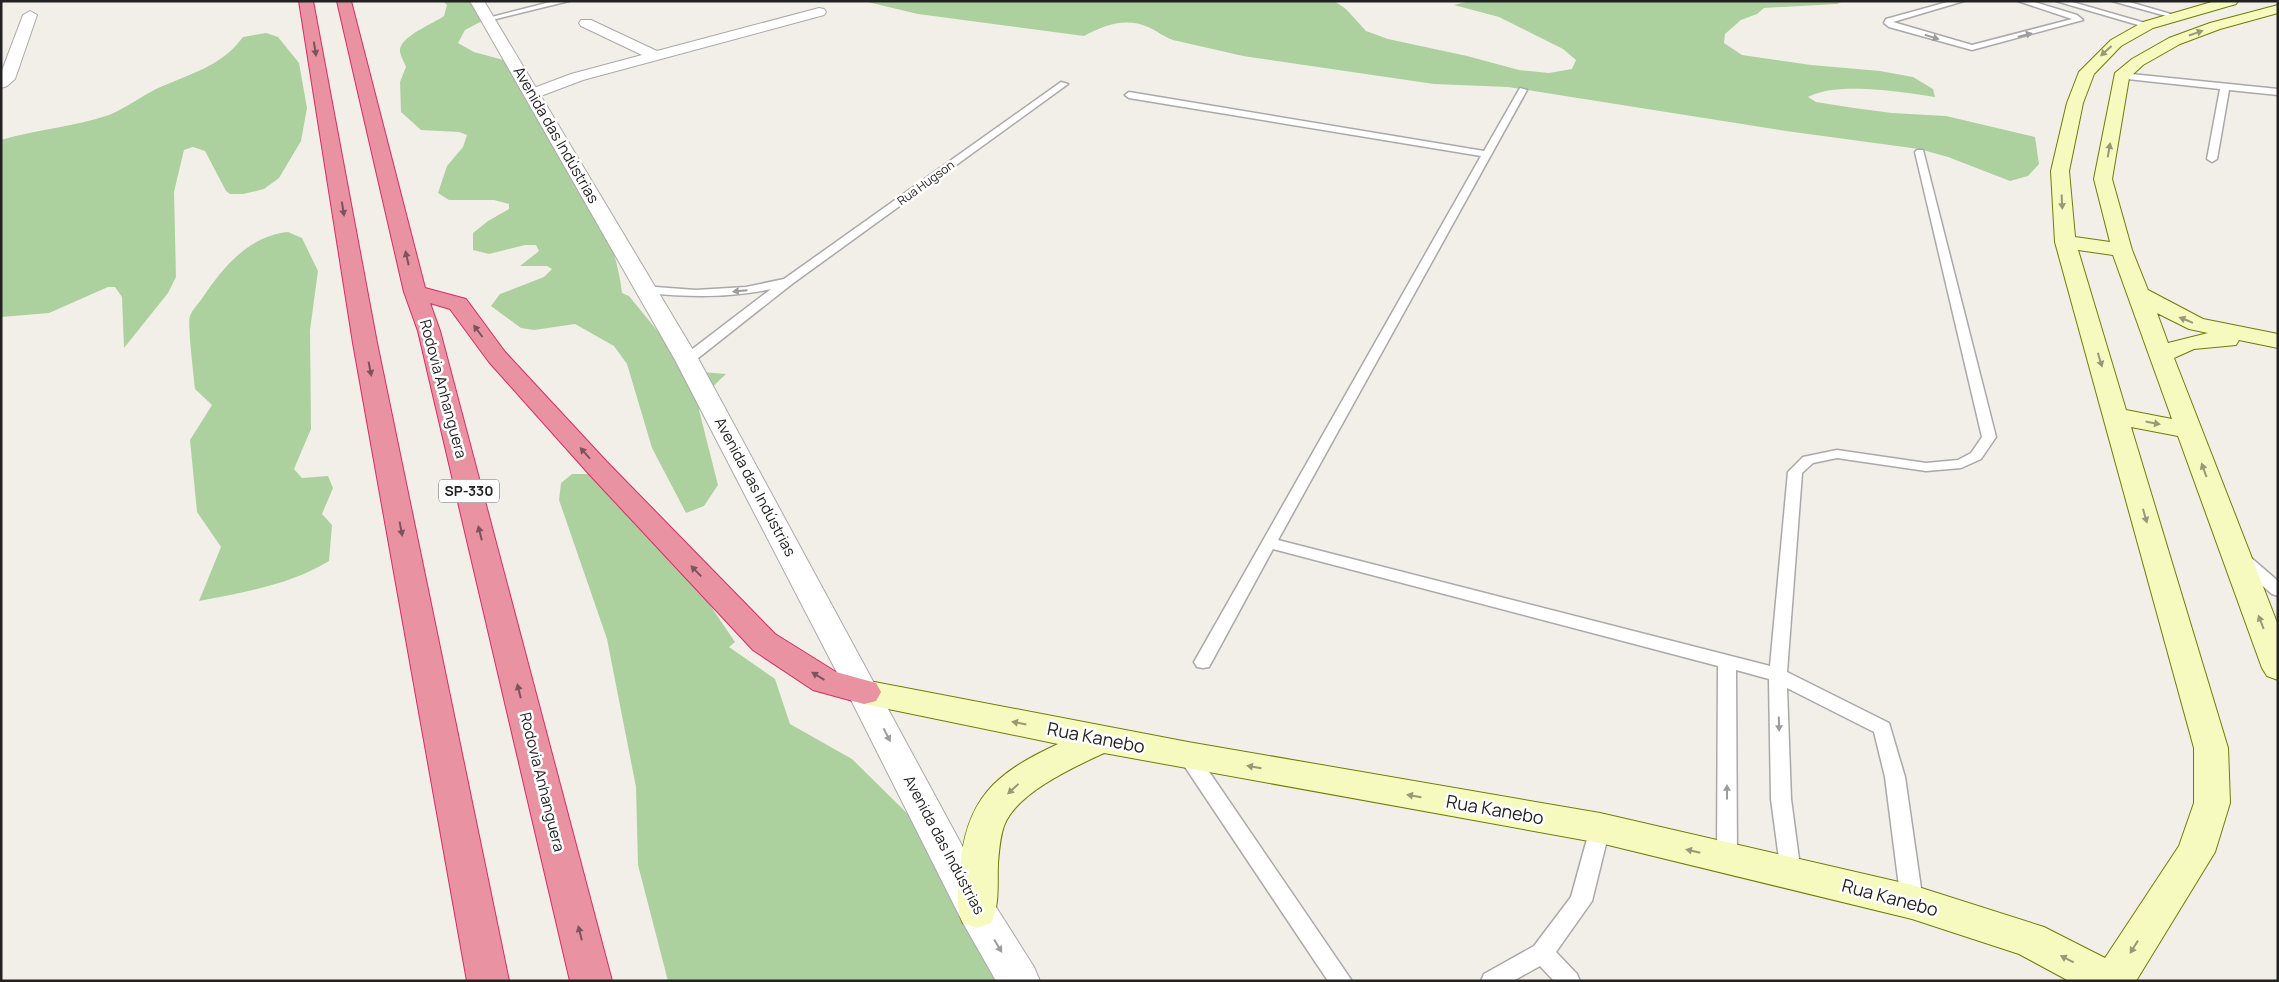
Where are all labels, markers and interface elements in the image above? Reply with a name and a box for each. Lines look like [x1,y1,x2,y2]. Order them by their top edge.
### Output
one-way arrow [2189,28,2204,36]
one-way arrow [2017,31,2032,39]
one-way arrow [1924,33,1939,41]
one-way arrow [311,42,319,58]
one-way arrow [2101,45,2113,57]
street label: Avenida das Indústrias [509,63,604,207]
one-way arrow [2105,142,2113,158]
street label: Rua Hugson [894,156,958,209]
one-way arrow [2059,195,2067,211]
one-way arrow [340,202,348,218]
one-way arrow [403,250,411,265]
one-way arrow [732,288,748,296]
one-way arrow [2178,315,2193,323]
street label: Rodovia Anhanguera [415,317,472,461]
one-way arrow [472,325,483,338]
one-way arrow [2096,352,2104,367]
one-way arrow [367,362,375,378]
street label: Avenida das Indústrias [710,414,801,560]
one-way arrow [2145,419,2160,427]
one-way arrow [579,447,591,459]
one-way arrow [2200,462,2208,477]
road number: SP-330 [439,480,499,502]
one-way arrow [2142,508,2150,523]
one-way arrow [397,521,405,537]
one-way arrow [476,526,484,541]
one-way arrow [690,565,702,577]
one-way arrow [2256,615,2264,629]
one-way arrow [812,672,825,681]
one-way arrow [515,683,523,698]
street label: Rodovia Anhanguera [515,710,570,854]
street label: Rua Kanebo [1045,716,1147,758]
one-way arrow [1775,716,1783,732]
one-way arrow [1011,719,1026,727]
one-way arrow [883,728,891,743]
one-way arrow [1245,763,1261,771]
street label: Avenida das Indústrias [899,772,990,918]
one-way arrow [1008,783,1020,795]
one-way arrow [1723,784,1731,800]
street label: Rua Kanebo [1444,789,1546,829]
one-way arrow [1405,791,1421,799]
one-way arrow [1686,846,1701,854]
street label: Rua Kanebo [1839,873,1941,921]
one-way arrow [575,926,583,941]
one-way arrow [994,939,1003,952]
one-way arrow [2130,940,2139,954]
one-way arrow [2060,955,2074,963]

